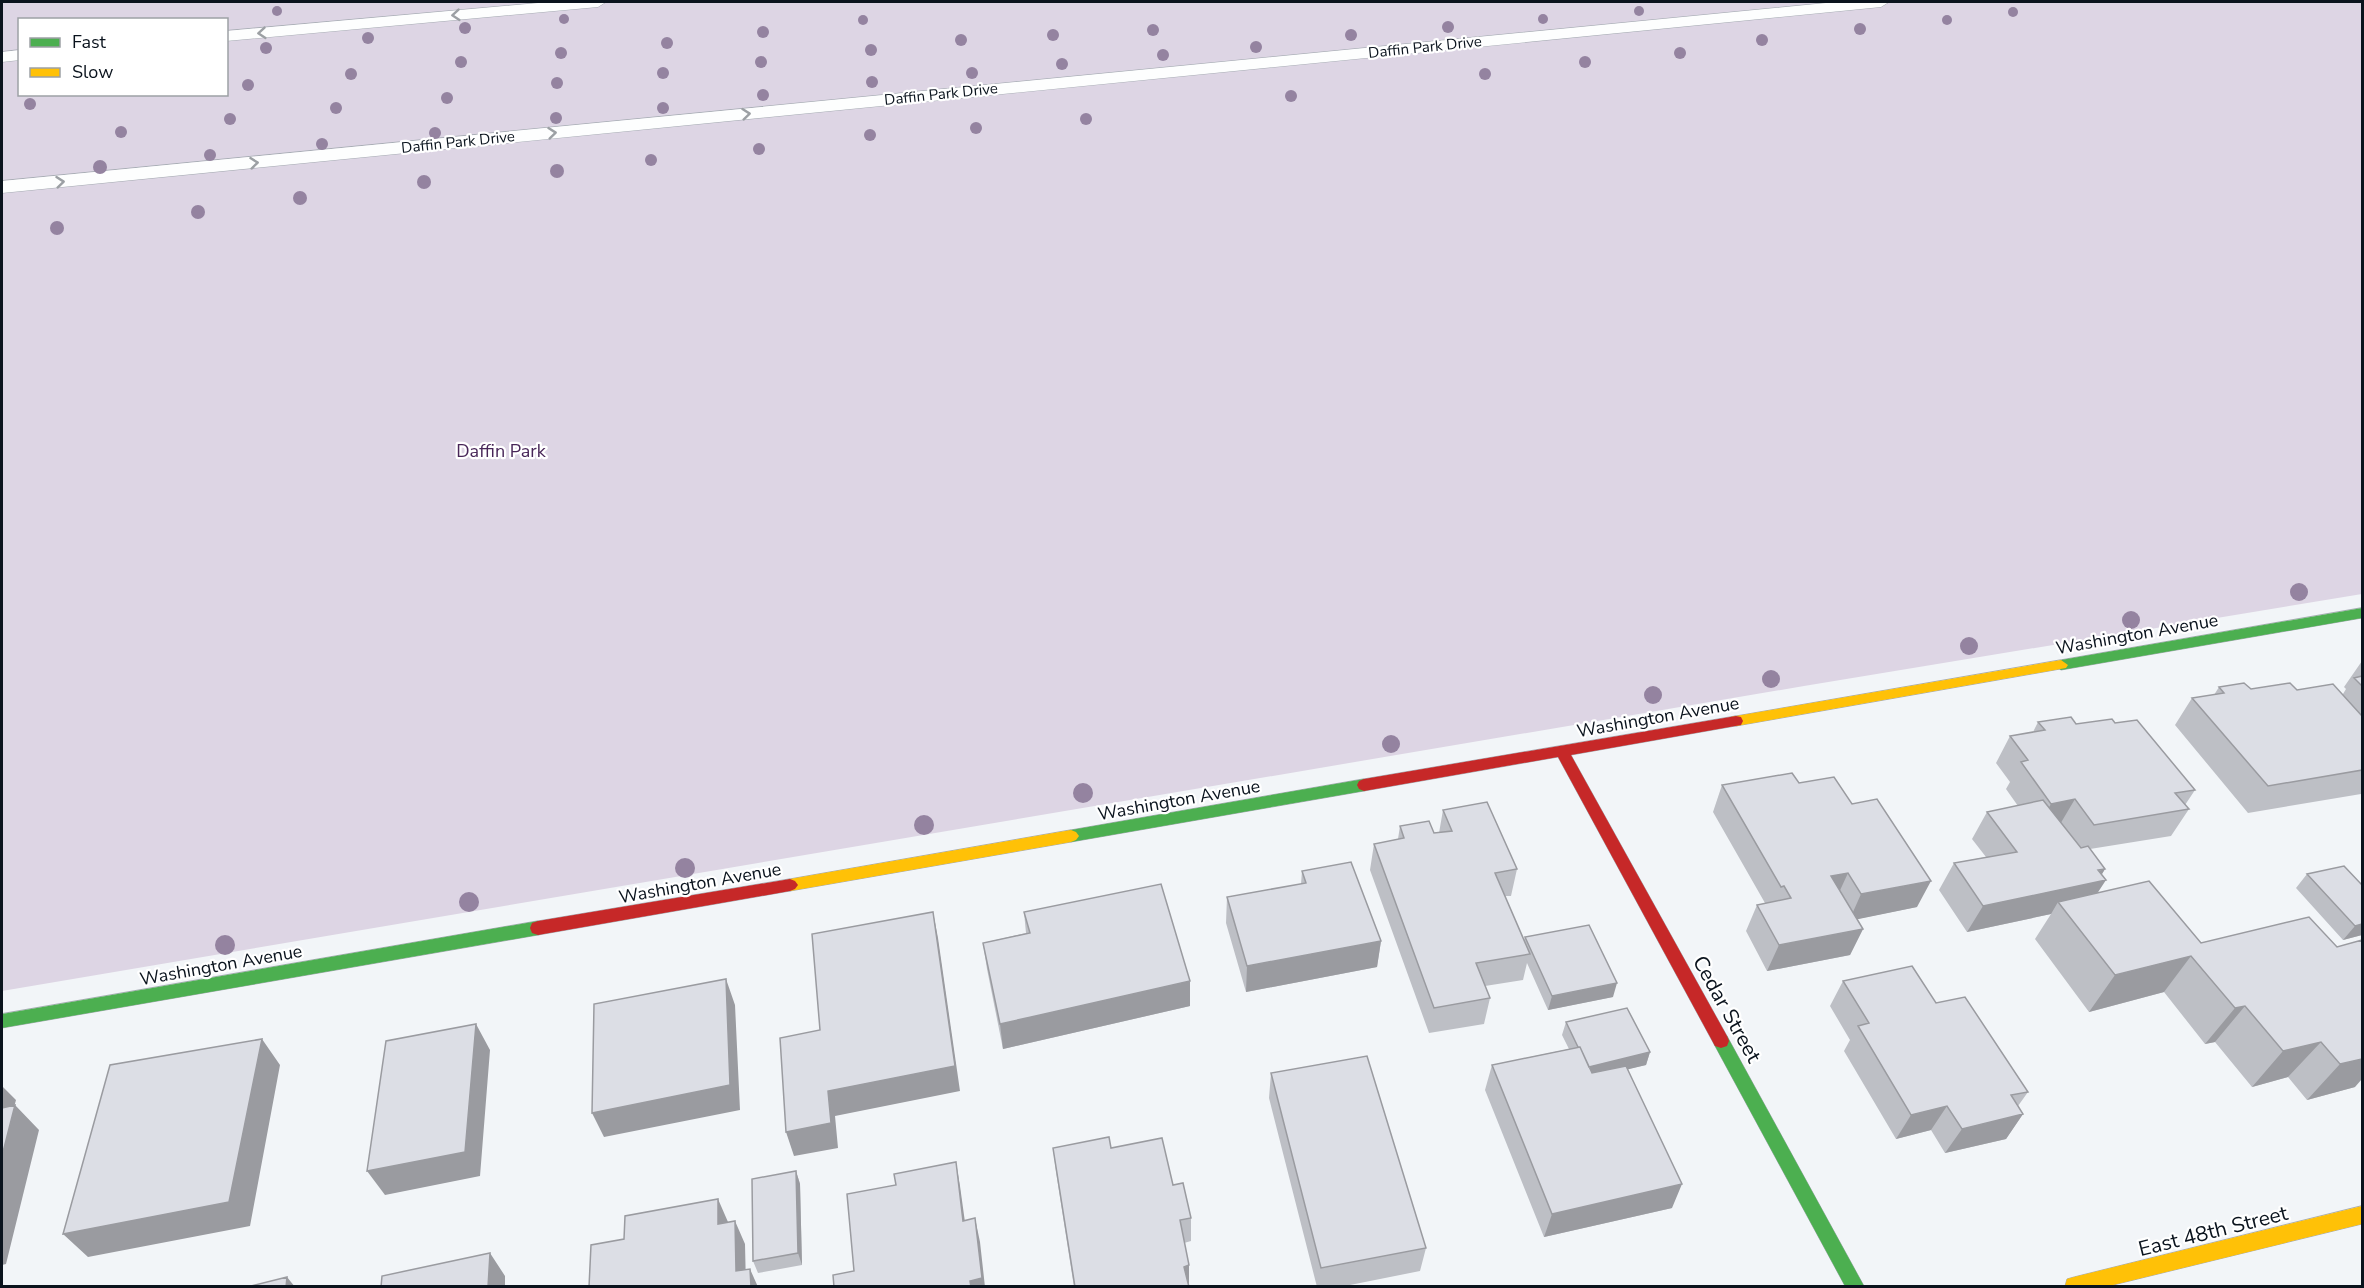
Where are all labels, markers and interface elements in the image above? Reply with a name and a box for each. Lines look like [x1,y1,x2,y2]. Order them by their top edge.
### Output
one-way arrow [452,8,461,21]
legend [18,18,228,96]
one-way arrow [258,26,267,39]
text: Fast [72,30,107,54]
street label: Daffin Park Drive [1367,31,1483,63]
text: Slow [72,60,113,84]
street label: Daffin Park Drive [883,78,999,110]
one-way arrow [742,108,751,121]
street label: Daffin Park Drive [400,126,516,158]
one-way arrow [548,127,557,140]
one-way arrow [249,157,258,170]
one-way arrow [55,176,64,189]
park label: Daffin Park [456,439,547,463]
street label: Washington Avenue [2054,608,2220,660]
street label: Washington Avenue [1575,691,1741,743]
street label: Washington Avenue [1096,774,1262,826]
street label: Washington Avenue [617,857,783,909]
street label: Washington Avenue [138,939,304,991]
street label: Cedar Street [1686,951,1768,1068]
street label: East 48th Street [2135,1199,2291,1263]

